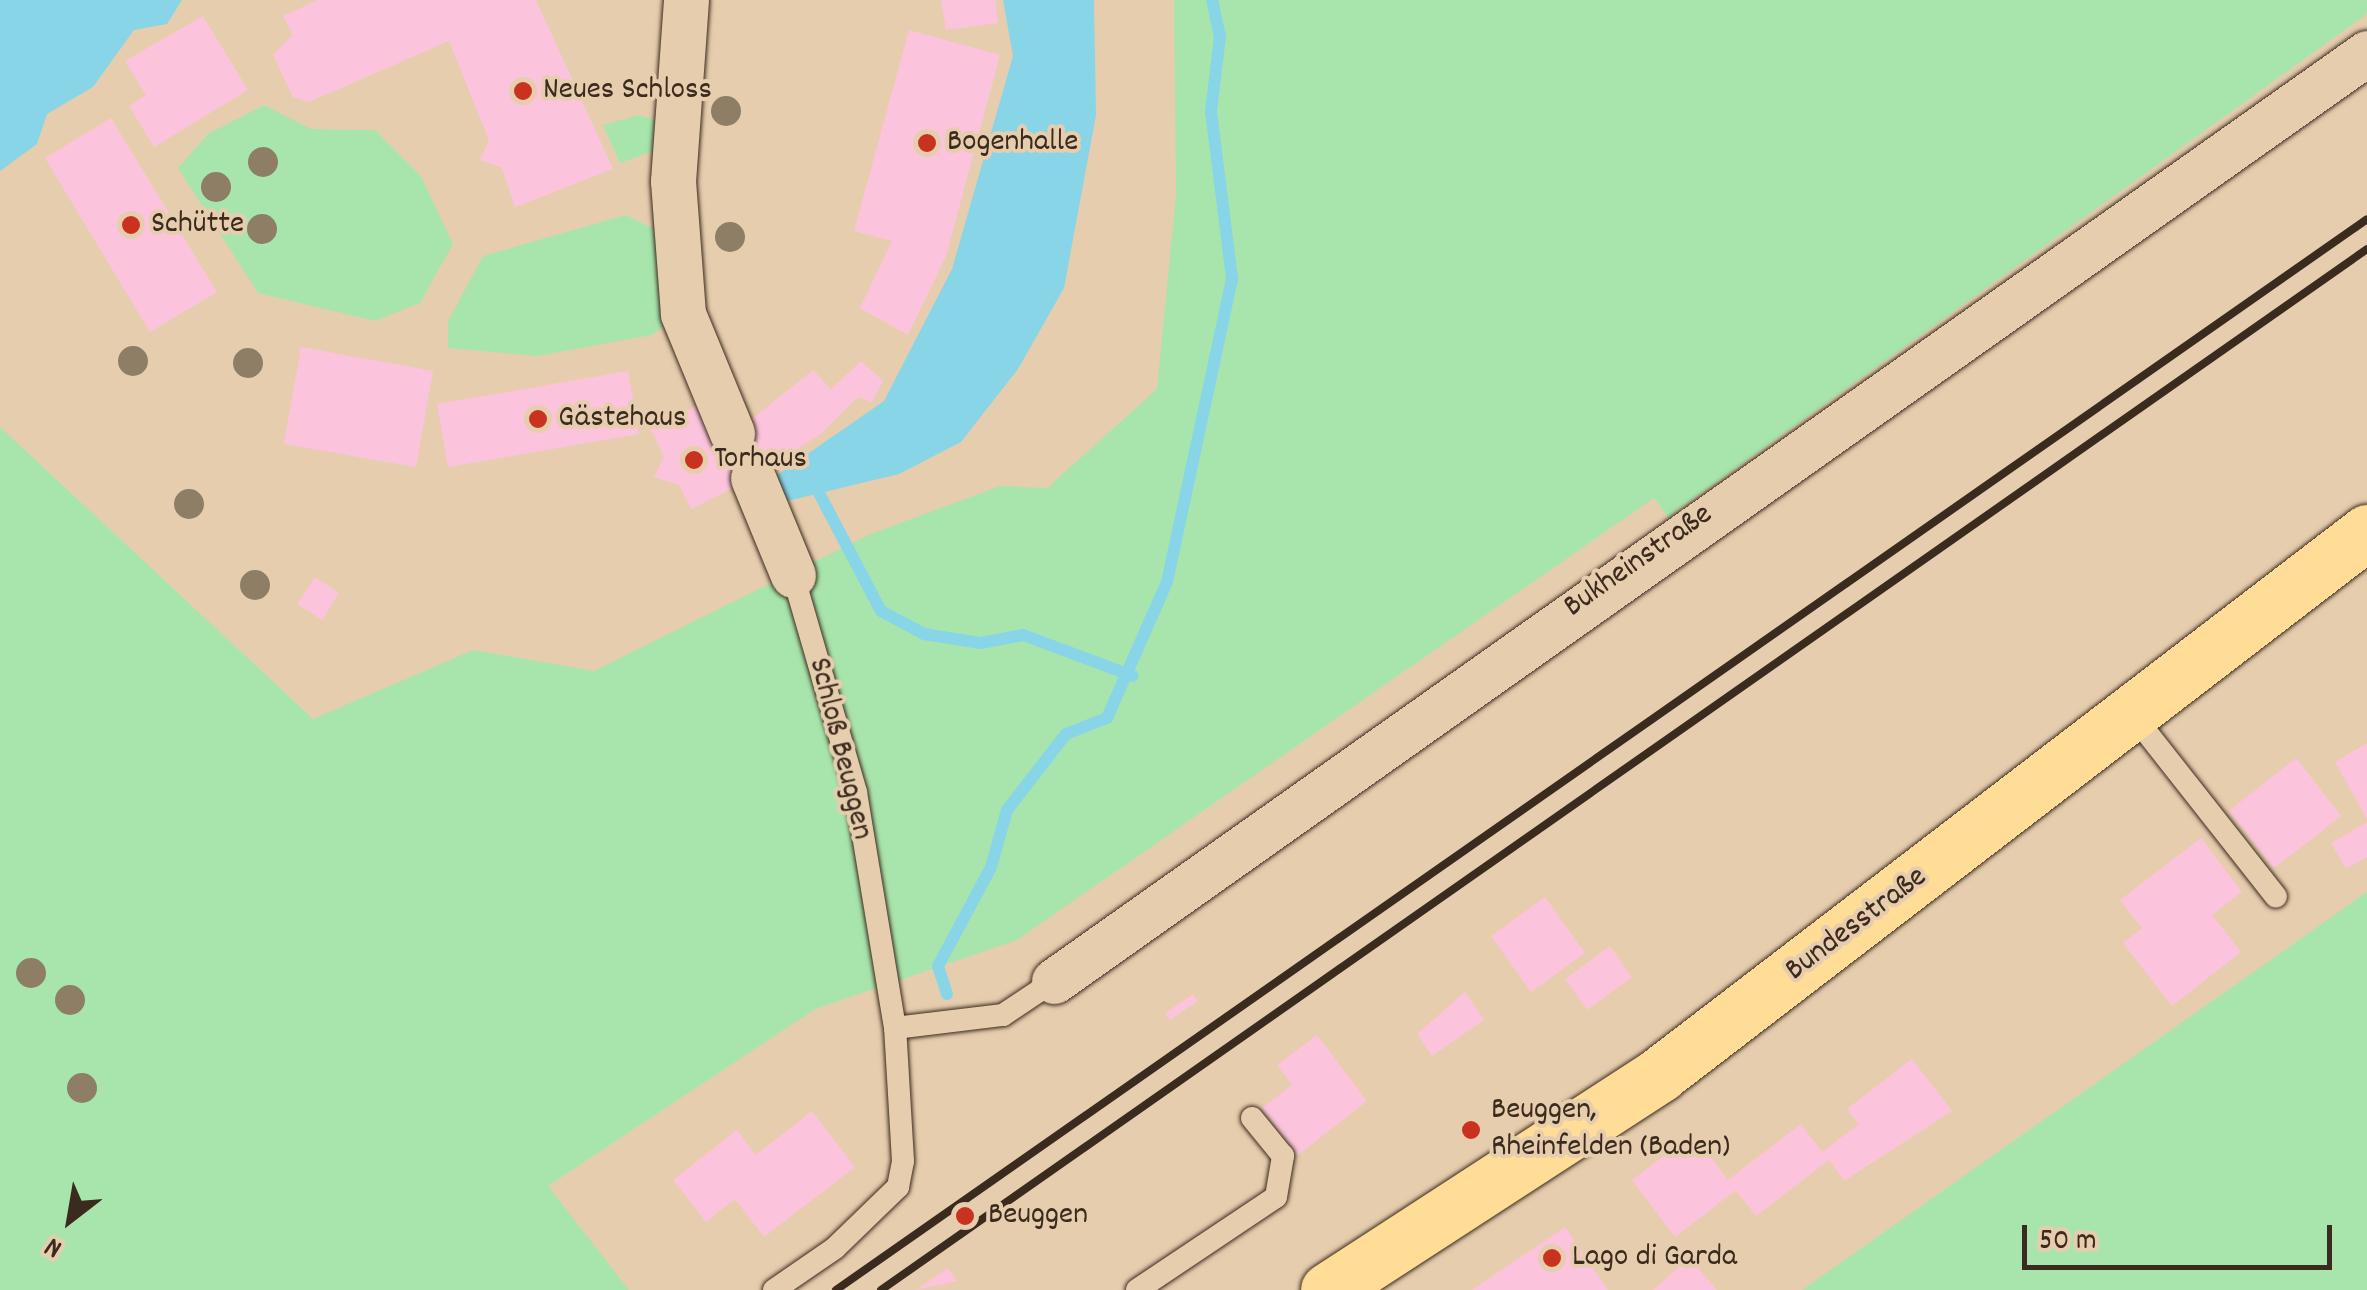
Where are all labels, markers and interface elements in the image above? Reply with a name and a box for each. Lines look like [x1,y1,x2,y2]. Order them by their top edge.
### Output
place label: Neues Schloss [543,72,712,110]
marker: Neues Schloss [512,80,534,102]
place label: Bogenhalle [947,124,1078,162]
marker: Bogenhalle [916,132,938,154]
place label: Schütte [151,206,244,244]
marker: Schütte [120,214,142,236]
place label: Gästehaus [558,400,686,438]
marker: Gästehaus [527,408,549,430]
place label: Torhaus [714,441,807,479]
marker: Torhaus [683,449,705,471]
street label: Bukheinstraße [1557,497,1721,627]
street label: Schloß Beuggen [798,654,880,844]
street label: Bundesstraße [1778,859,1936,991]
place label: Beuggen, Rheinfelden (Baden) [1491,1093,1730,1168]
marker: Beuggen, Rheinfelden (Baden) [1460,1119,1482,1141]
north arrow [20,1170,120,1270]
place label: Beuggen [988,1197,1088,1235]
marker: Beuggen [952,1203,978,1229]
scale bar [2027,1205,2337,1267]
text: 50 m [2039,1221,2097,1264]
text: N [38,1225,71,1266]
place label: Lago di Garda [1572,1239,1737,1277]
marker: Lago di Garda [1541,1247,1563,1269]

